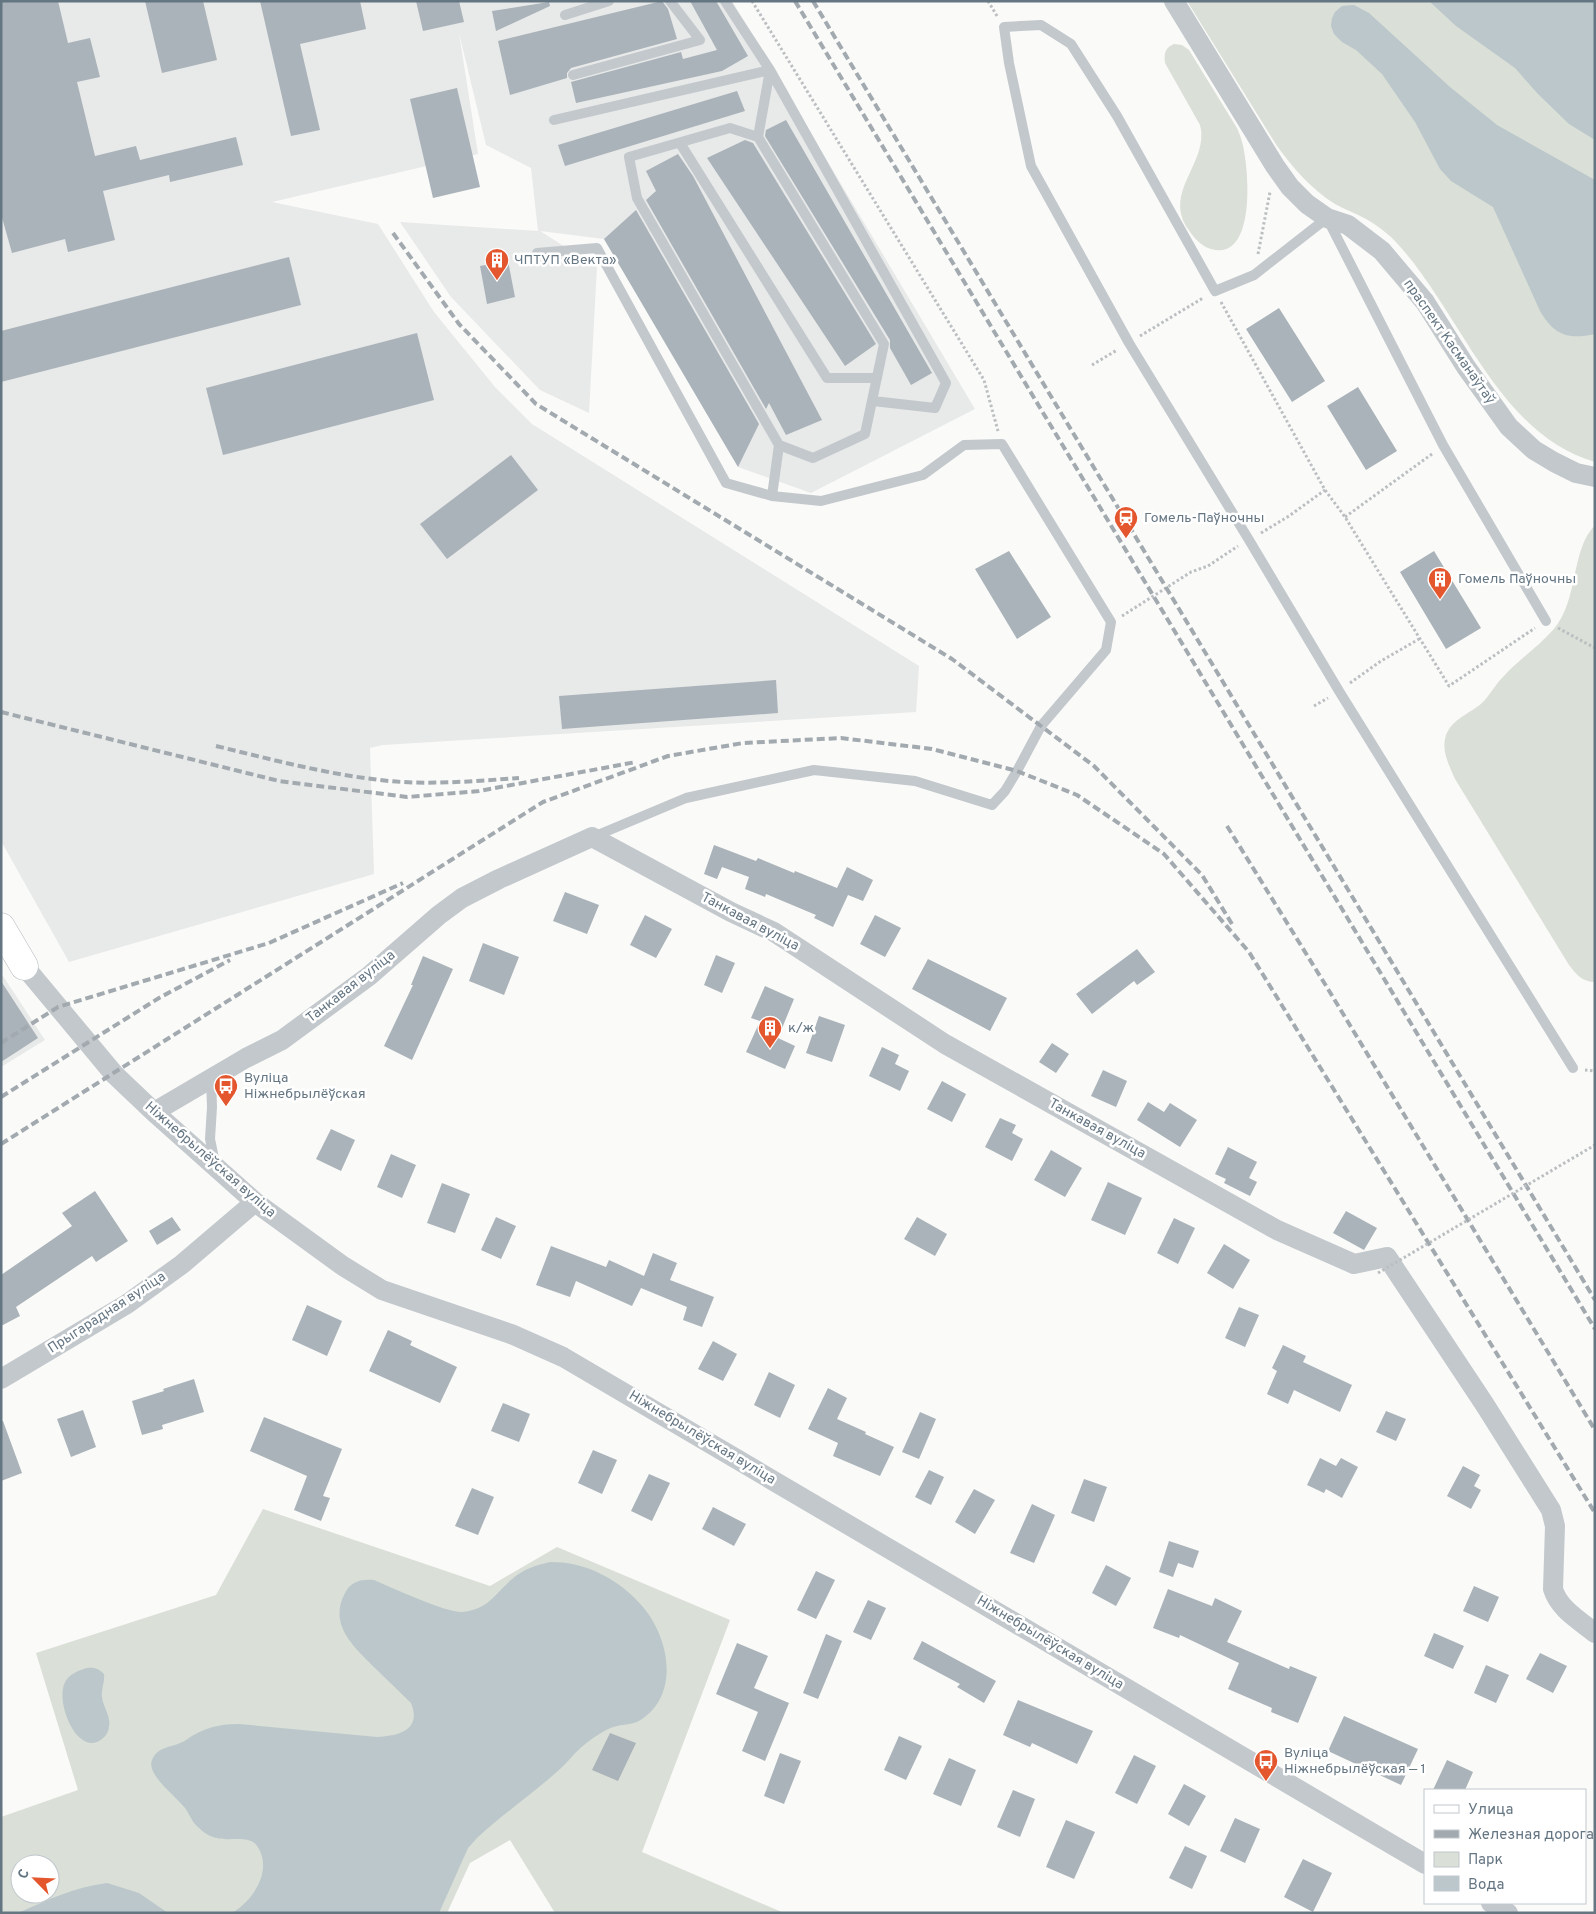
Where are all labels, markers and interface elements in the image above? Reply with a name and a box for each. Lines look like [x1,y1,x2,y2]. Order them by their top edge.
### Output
building icon: ЧПТУП «Векта» [484,247,510,281]
place label: ЧПТУП «Векта» [514,252,616,269]
street label: праспект Касманаўтаў [1399,276,1499,408]
station icon: Гомель-Паўночны [1113,505,1139,539]
place label: Гомель-Паўночны [1144,510,1264,527]
building icon: Гомель Паўночны [1427,566,1453,600]
place label: Гомель Паўночны [1458,571,1576,588]
street label: Танкавая вуліца [698,889,802,955]
street label: Танкавая вуліца [303,947,399,1027]
building icon: к/ж [757,1015,783,1049]
place label: к/ж [788,1020,814,1037]
place label: Вуліца Ніжнебрылёўская [244,1070,366,1103]
bus stop icon: Вуліца Ніжнебрылёўская [213,1073,239,1107]
street label: Танкавая вуліца [1046,1095,1148,1163]
street label: Ніжнебрылёўская вуліца [141,1098,279,1222]
street label: Прыгарадная вуліца [45,1269,169,1357]
street label: Ніжнебрылёўская вуліца [626,1387,778,1489]
street label: Ніжнебрылёўская вуліца [974,1592,1126,1694]
place label: Вуліца Ніжнебрылёўская — 1 [1284,1745,1426,1778]
bus stop icon: Вуліца Ніжнебрылёўская — 1 [1253,1748,1279,1782]
legend [1424,1789,1586,1904]
text: Улица [1468,1801,1513,1820]
text: Железная дорога [1468,1826,1594,1845]
text: Парк [1468,1851,1503,1870]
north arrow [10,1854,60,1904]
text: С [15,1867,34,1882]
text: Вода [1468,1876,1504,1895]

